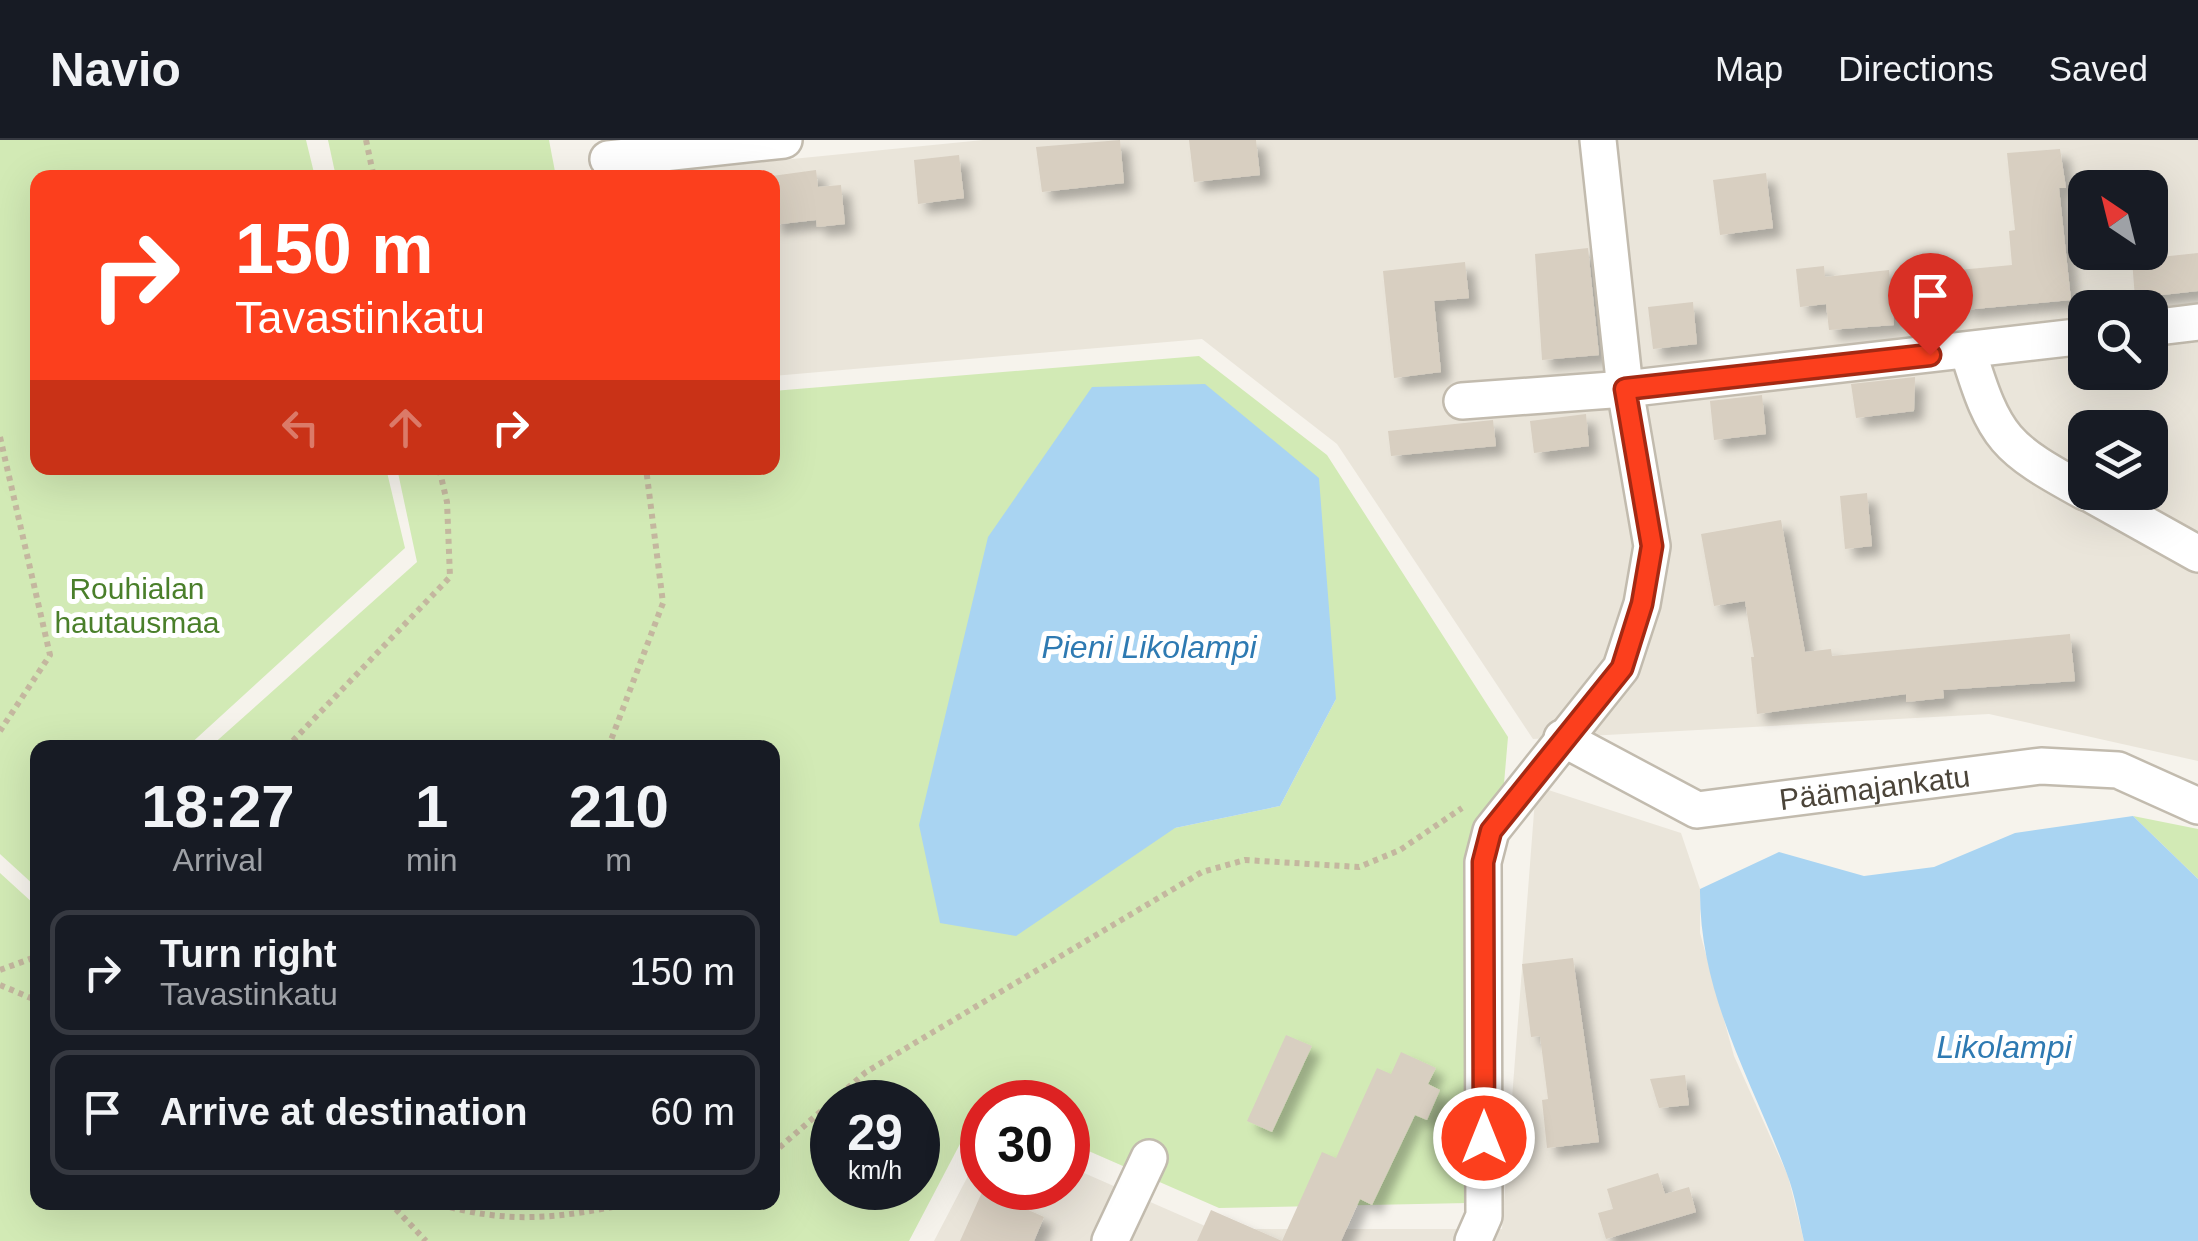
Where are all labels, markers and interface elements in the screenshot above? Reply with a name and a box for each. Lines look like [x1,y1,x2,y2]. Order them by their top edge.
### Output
text: Navio [50,43,181,96]
text: Map [1715,49,1783,88]
text: Directions [1838,49,1994,88]
text: Saved [2049,49,2148,88]
north arrow [2068,170,2168,270]
map controls [2068,170,2168,510]
icon: right [70,210,200,340]
text: 150 m [235,210,433,288]
pin [1888,253,1973,356]
icon: arrive [1903,268,1958,323]
button: search [2068,290,2168,390]
text: Tavastinkatu [235,292,485,343]
icon: left [273,400,328,455]
icon: ahead [378,400,433,455]
icon: right [483,400,538,455]
button: layers [2068,410,2168,510]
park label: Rouhialan hautausmaa [54,572,220,639]
water label: Pieni Likolampi [1041,629,1258,665]
street label: Päämajankatu [1777,759,1972,816]
text: 18:27 [141,773,295,840]
text: 1 [415,773,448,840]
text: 210 [569,773,669,840]
text: Arrival [173,842,263,878]
text: min [406,842,457,878]
text: m [605,842,632,878]
text: Turn right [160,933,337,975]
icon: right [75,945,130,1000]
text: 150 m [629,951,735,993]
text: Tavastinkatu [160,976,338,1012]
water label: Likolampi [1936,1029,2072,1065]
speed limit sign: 30 [960,1080,1090,1210]
icon: arrive [75,1085,130,1140]
position arrow [1432,1086,1536,1190]
text: Arrive at destination [160,1091,527,1133]
text: 60 m [651,1091,735,1133]
text: 29 [847,1105,903,1161]
text: km/h [848,1156,902,1184]

